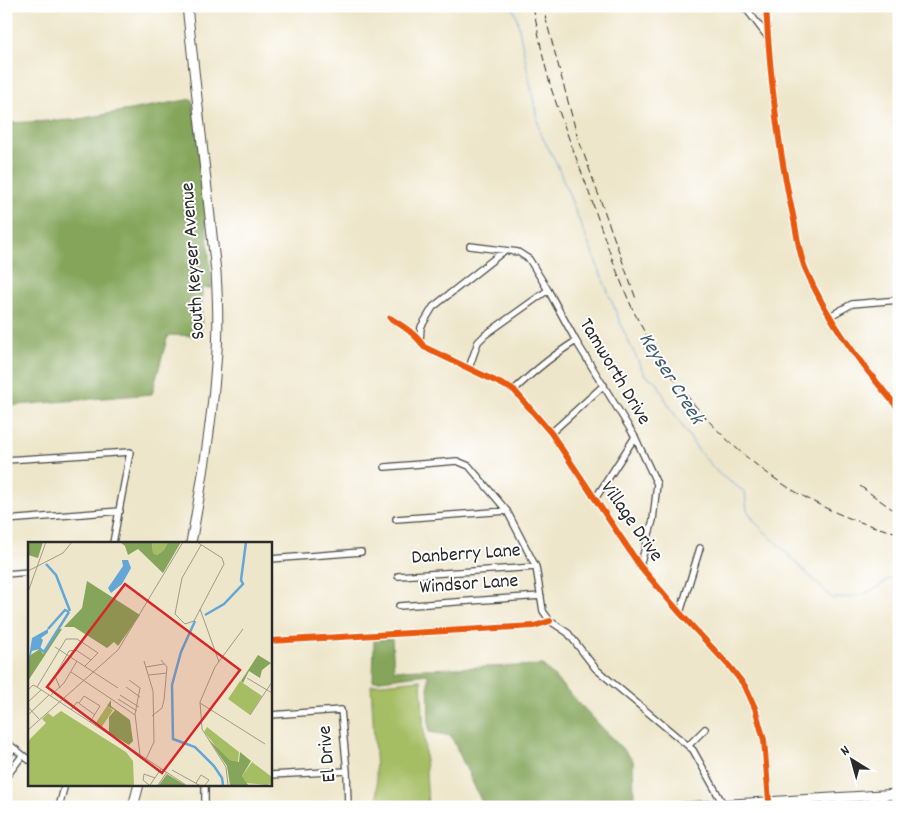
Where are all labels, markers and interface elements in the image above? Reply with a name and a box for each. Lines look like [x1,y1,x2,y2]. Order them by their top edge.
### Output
street label: South Keyser Avenue [175,181,213,341]
street label: Tamworth Drive [571,313,657,431]
water label: Keyser Creek [630,327,711,433]
street label: Village Drive [593,476,669,568]
street label: Danberry Lane [410,537,522,573]
inset map [28,542,271,786]
street label: Windsor Lane [419,568,519,602]
street label: El Drive [312,724,344,784]
north arrow [828,736,878,786]
text: N [837,741,854,761]

